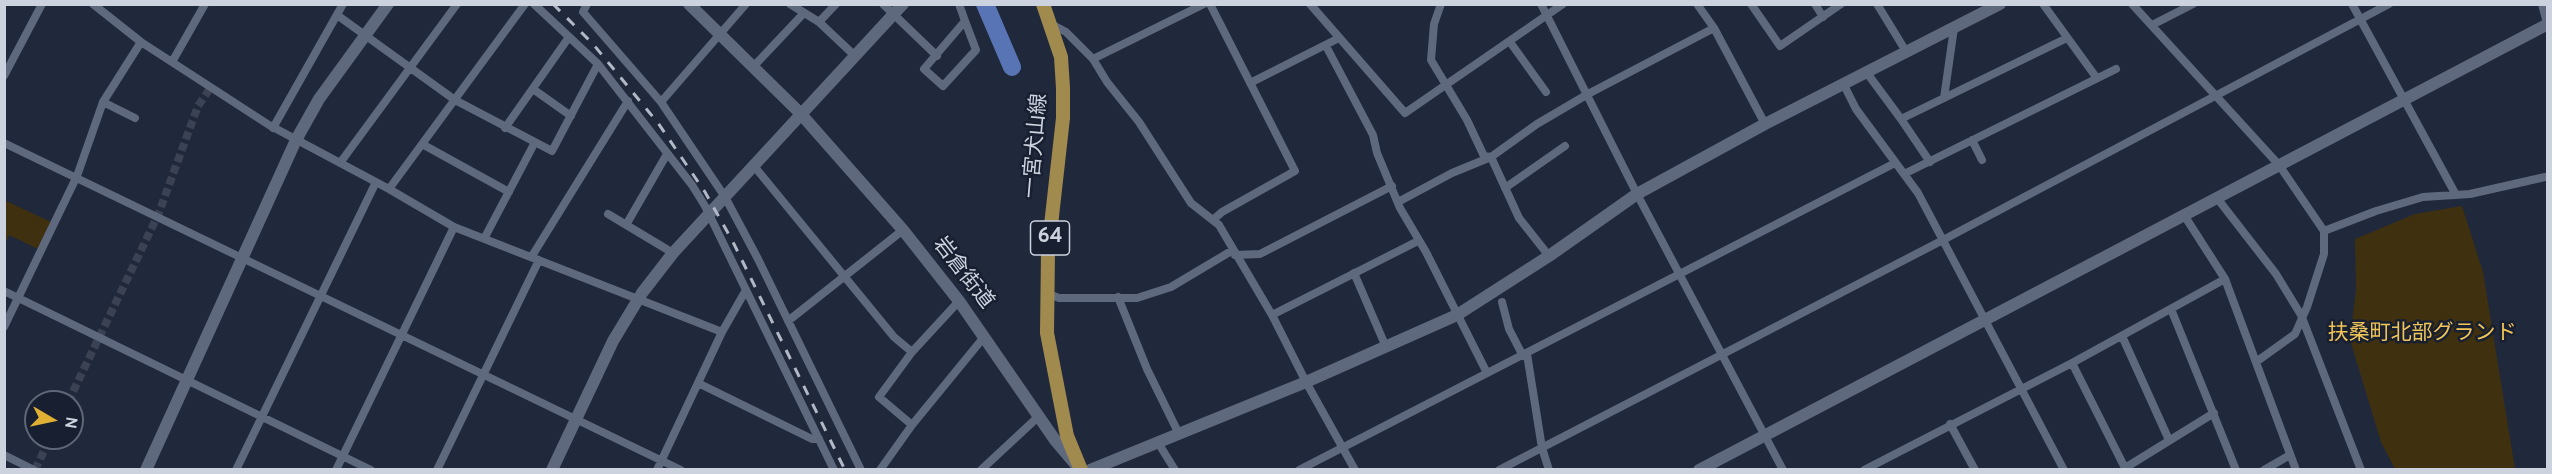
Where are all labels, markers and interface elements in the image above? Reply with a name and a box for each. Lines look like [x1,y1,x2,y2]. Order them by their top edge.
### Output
street label: 一宮犬山線 [1020,93,1054,199]
road number: 64 [1030,221,1070,255]
street label: 岩倉街道 [926,233,998,315]
park label: 扶桑町北部グランド [2328,322,2516,348]
north arrow [24,390,84,450]
text: N [59,415,81,430]

